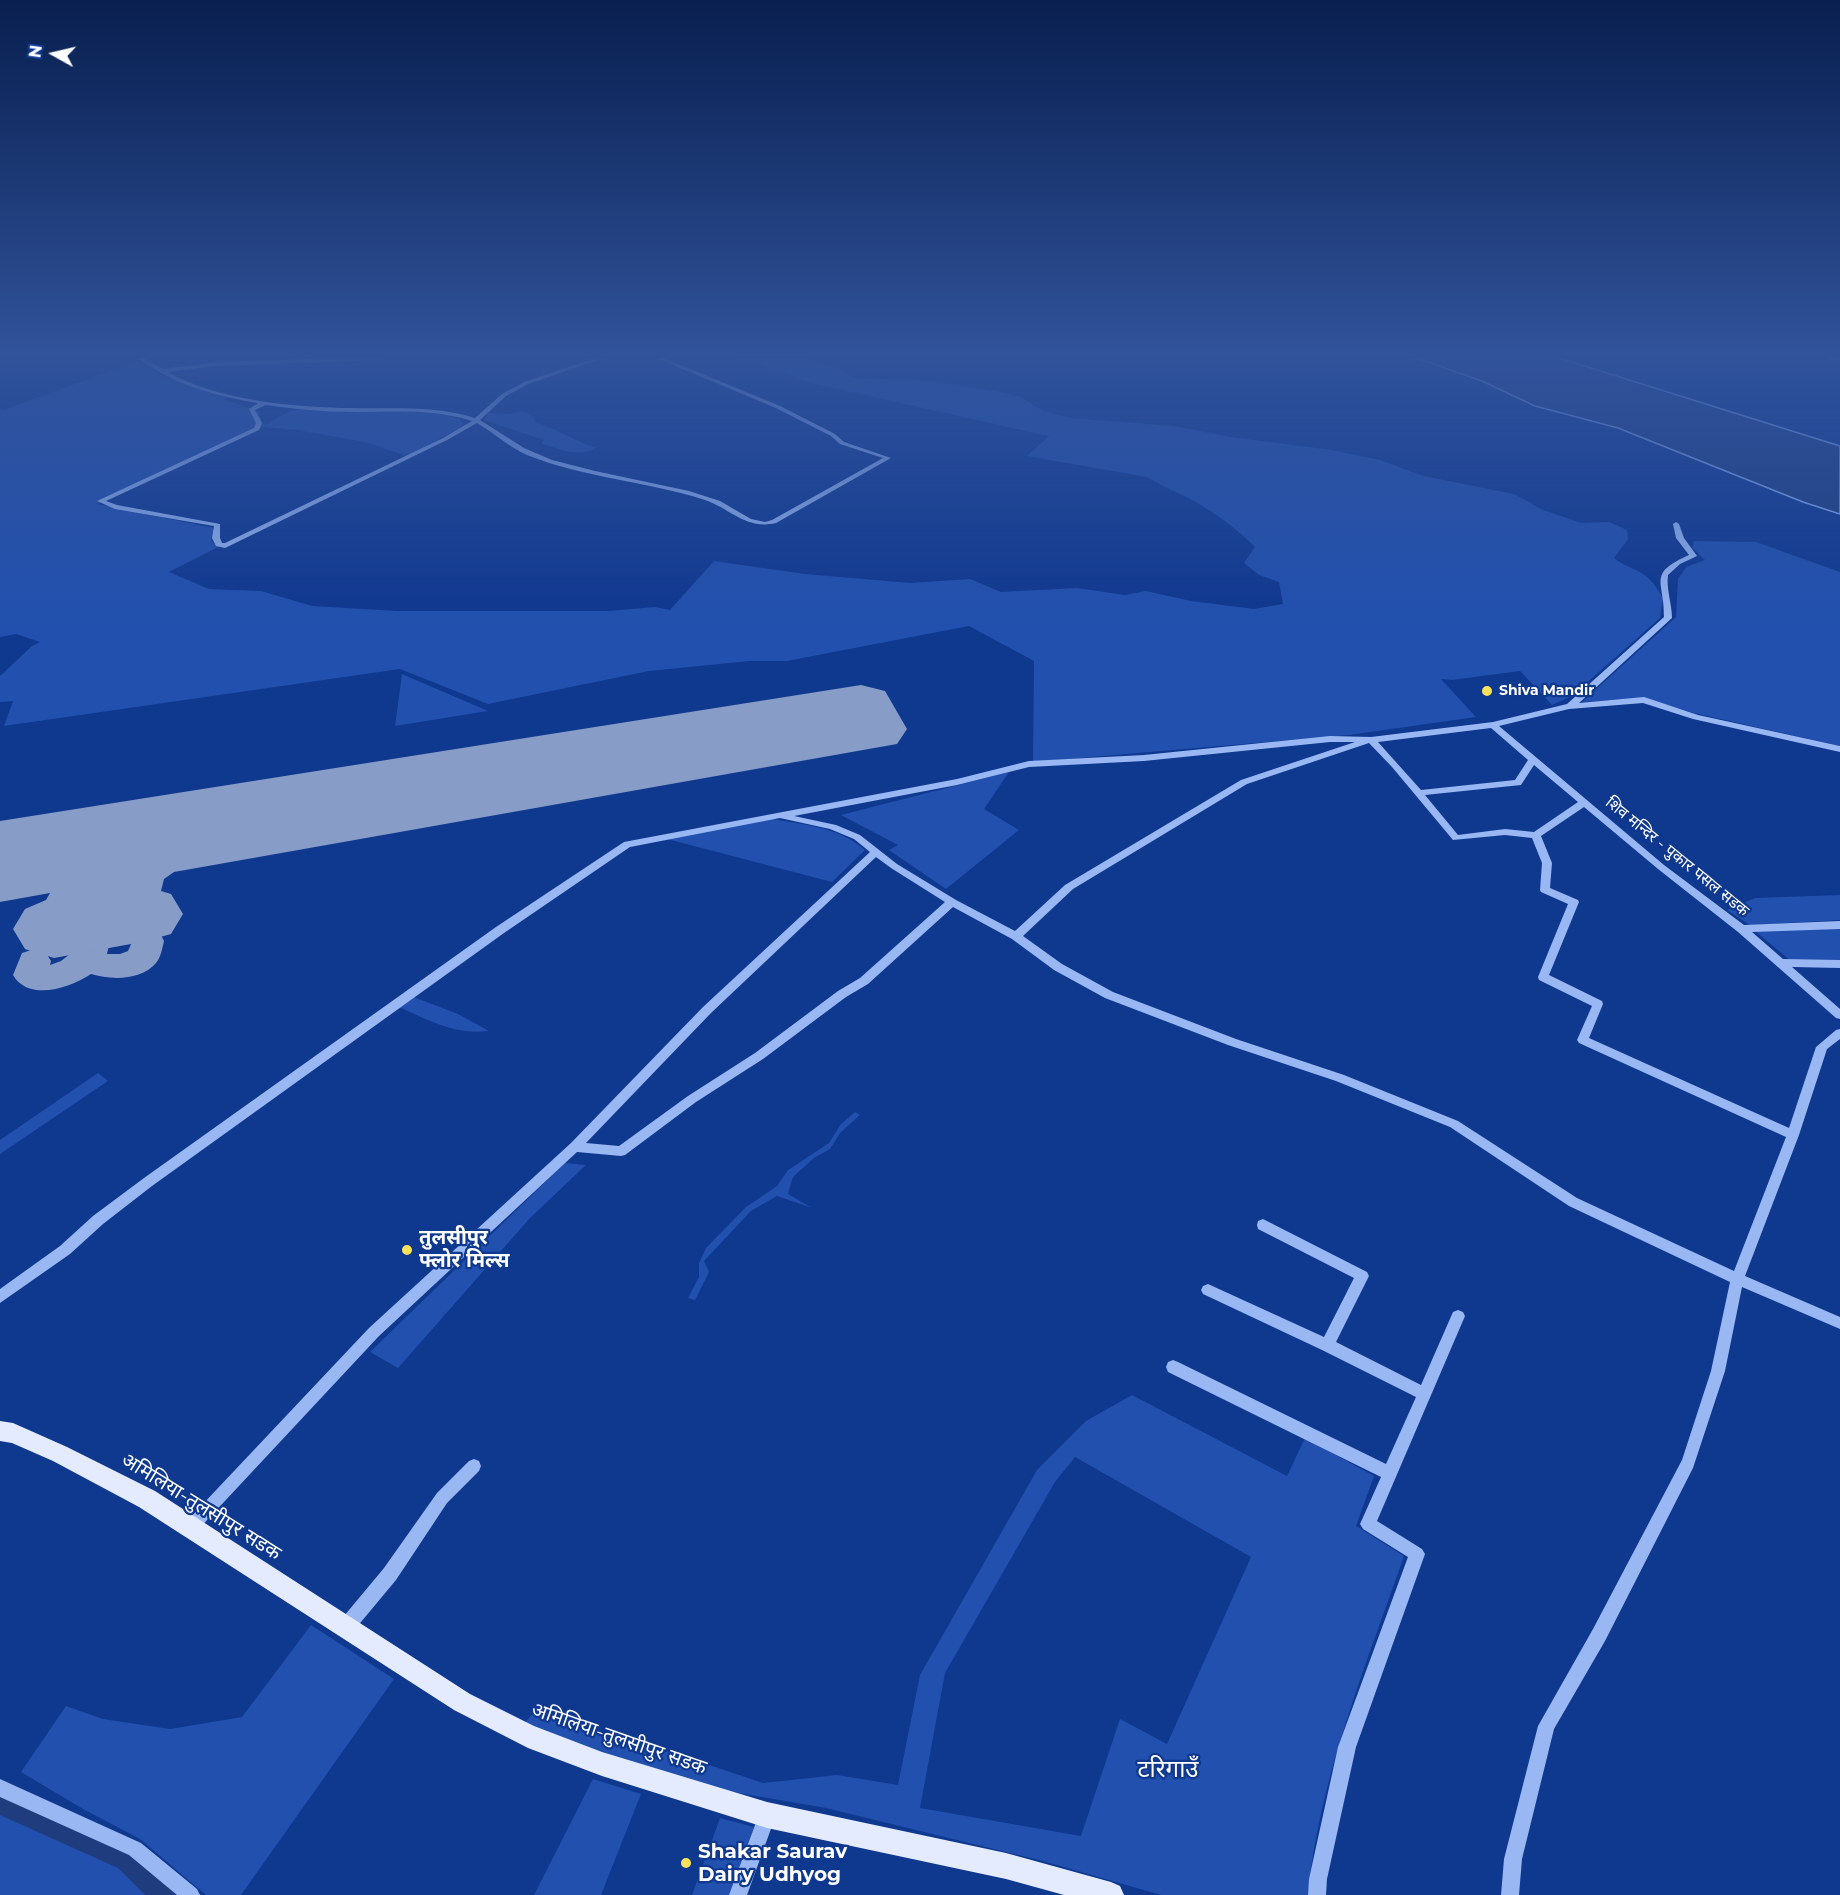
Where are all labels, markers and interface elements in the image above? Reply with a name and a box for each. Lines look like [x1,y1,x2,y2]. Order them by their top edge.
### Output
north arrow [24,24,84,84]
text: N [25,44,46,59]
place label: Shiva Mandir [1499,683,1594,699]
marker: Shiva Mandir [1480,684,1494,698]
street label: शिव मन्दिर - पुकार पसल सडक [1601,793,1753,921]
place label: तुलसीपुर फ्लोर मिल्स [419,1226,510,1273]
marker: तुलसीपुर फ्लोर मिल्स [400,1243,414,1257]
street label: अमिलिया-तुलसीपुर सडक [117,1448,285,1566]
street label: अमिलिया-तुलसीपुर सडक [528,1698,710,1780]
district label: टरिगाउँ [1137,1756,1199,1784]
place label: Shakar Saurav Dairy Udhyog [698,1840,847,1887]
marker: Shakar Saurav Dairy Udhyog [679,1856,693,1870]

